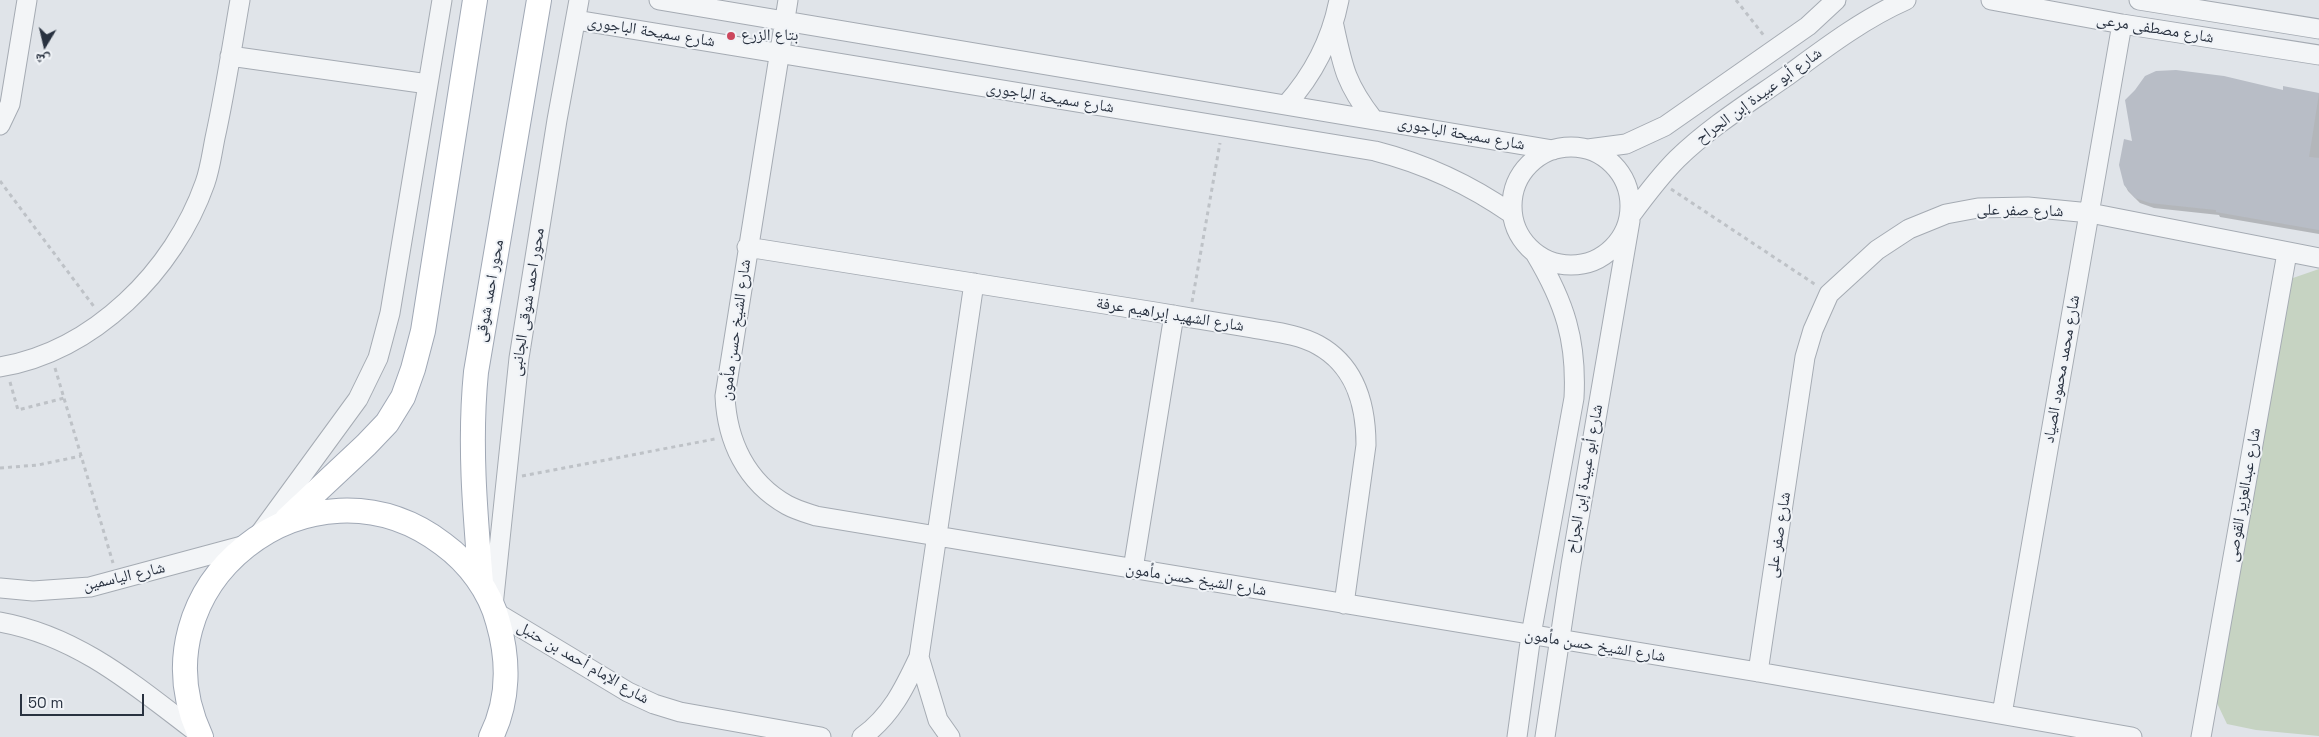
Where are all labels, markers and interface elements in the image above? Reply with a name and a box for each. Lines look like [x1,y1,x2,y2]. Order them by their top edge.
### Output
street label: شارع مصطفى مرعى [2095,10,2215,48]
street label: شارع سميحة الباجورى [586,12,716,52]
north arrow [20,20,70,70]
place label: بتاع الزرع [741,26,798,46]
marker: بتاع الزرع [725,30,737,42]
street label: شارع أبو عبيدة إبن الجراح [1692,44,1826,148]
text: ش [34,50,51,70]
street label: شارع سميحة الباجورى [985,78,1115,118]
street label: شارع سميحة الباجورى [1396,113,1526,155]
street label: شارع صفر على [1976,201,2064,221]
street label: محور احمد شوقى الجانبى [507,227,549,377]
street label: محور احمد شوقى [472,238,508,344]
street label: شارع الشيخ حسن مأمون [717,258,755,402]
street label: شارع الشهيد إبراهيم عرفة [1095,294,1245,336]
street label: شارع محمد محمود الصياد [2040,294,2084,444]
street label: شارع أبو عبيدة إبن الجراح [1562,403,1608,555]
street label: شارع عبدالعزيز القوصى [2223,427,2265,563]
street label: شارع صفر على [1763,491,1795,579]
street label: شارع الياسمين [81,558,167,596]
street label: شارع الشيخ حسن مأمون [1124,559,1268,601]
street label: شارع الإمام أحمد بن حنبل [514,617,652,709]
street label: شارع الشيخ حسن مأمون [1523,625,1667,667]
scale bar [22,684,146,716]
text: 50 m [28,693,63,712]

